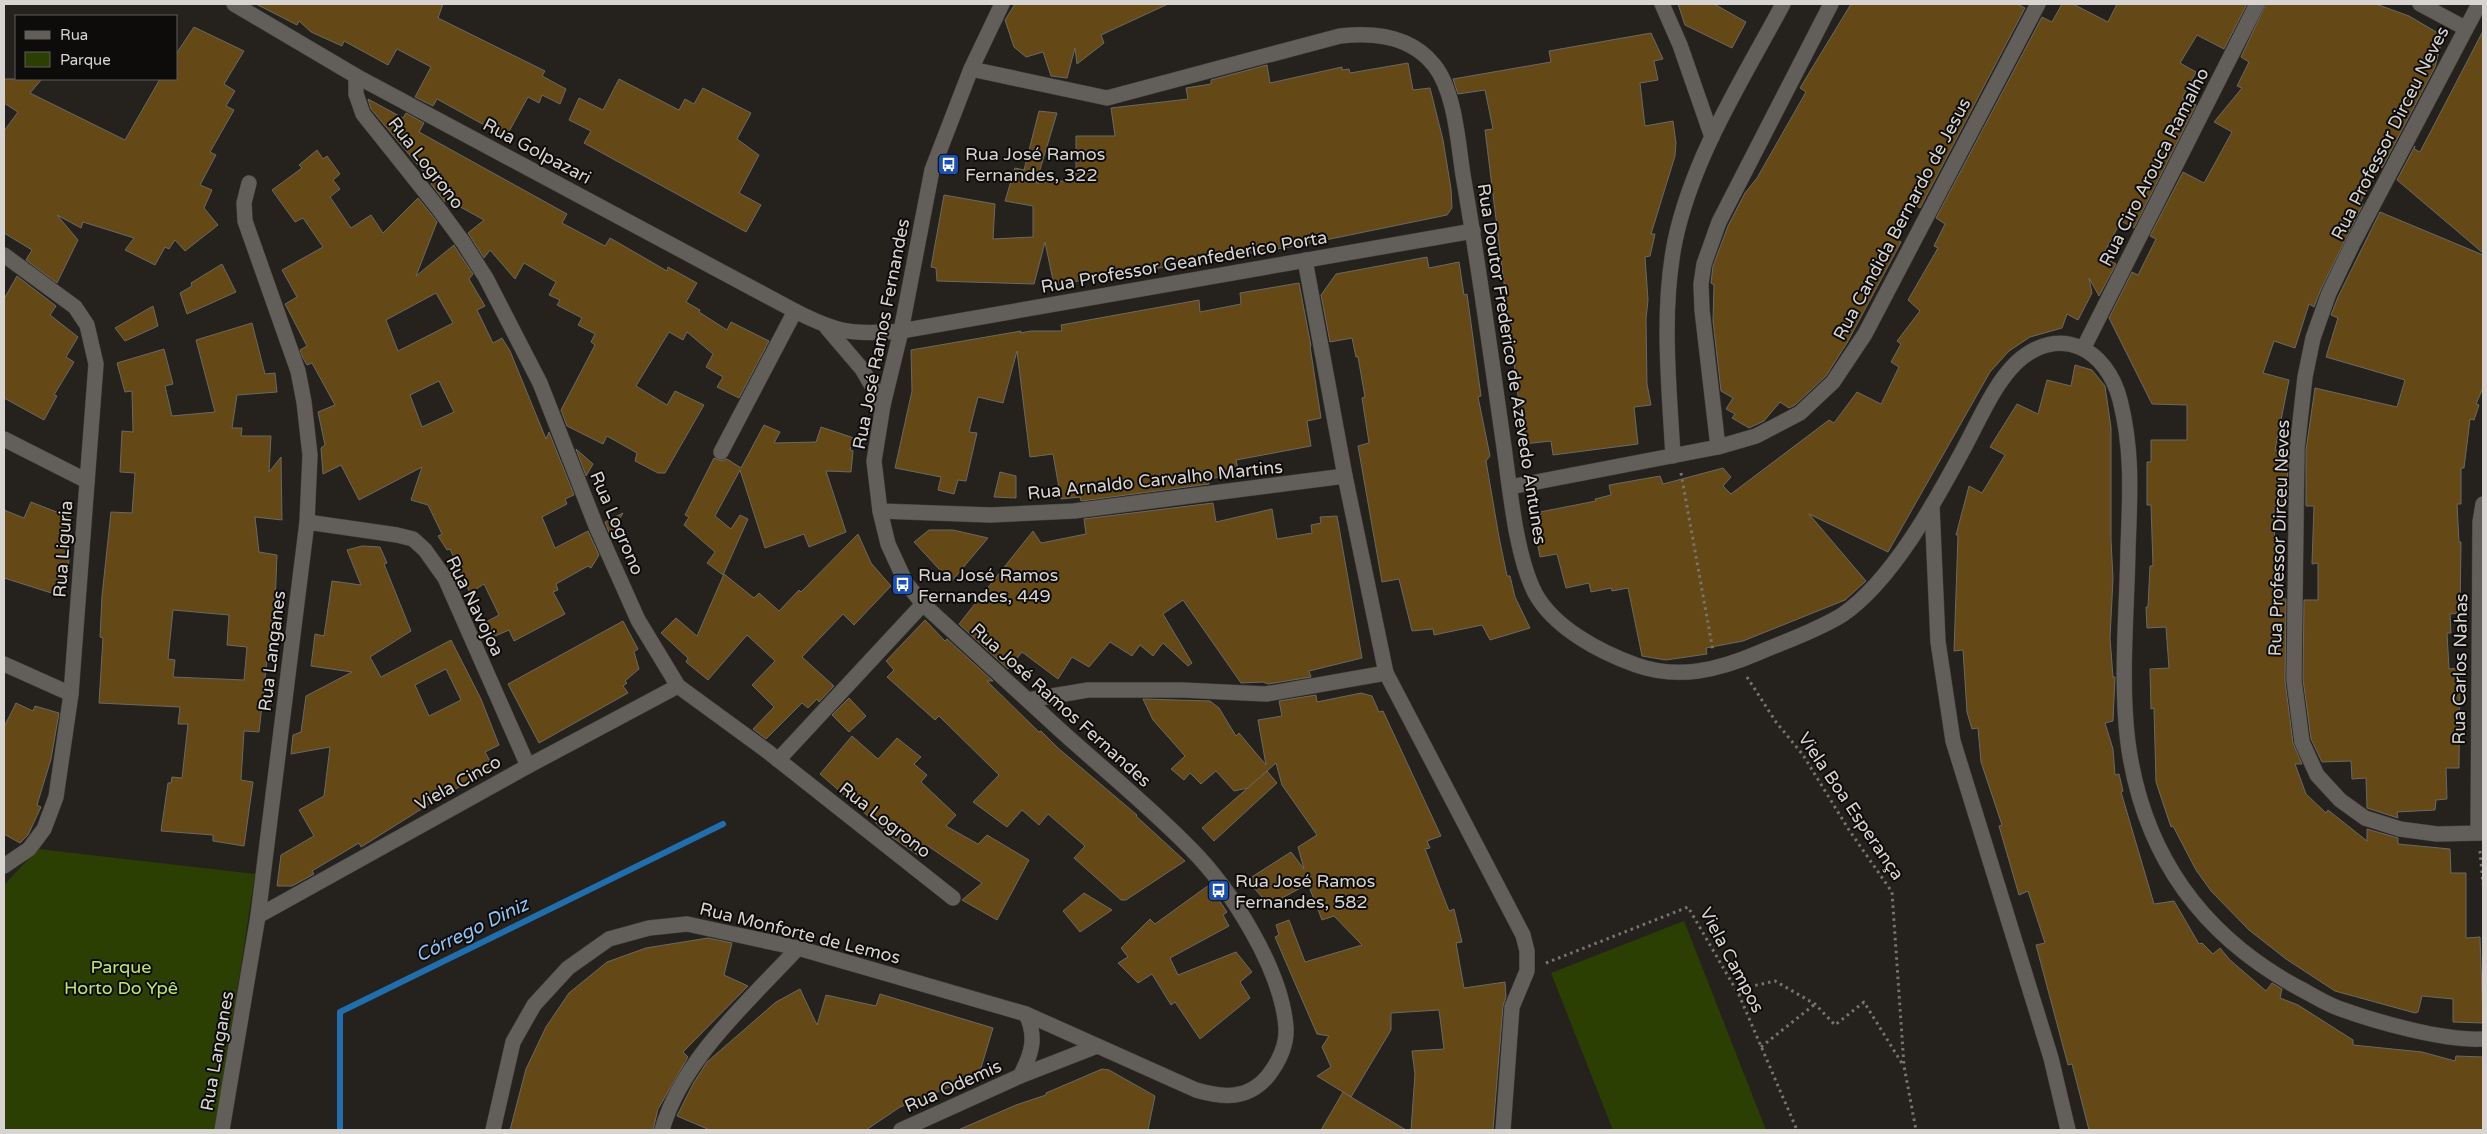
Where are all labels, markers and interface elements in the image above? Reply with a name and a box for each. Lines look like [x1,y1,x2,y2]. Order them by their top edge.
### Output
legend [15,15,178,80]
street label: Rua Professor Dirceu Neves [2326,23,2454,243]
text: Rua [60,26,88,44]
text: Parque [60,51,111,69]
street label: Rua Ciro Arouca Ramalho [2094,64,2214,270]
street label: Rua Candida Bernardo de Jesus [1829,94,1975,344]
street label: Rua Logrono [383,113,469,213]
street label: Rua Golpazari [479,113,595,189]
place label: Rua José Ramos Fernandes, 322 [965,143,1105,186]
bus stop icon: Rua José Ramos Fernandes, 322 [937,152,961,176]
street label: Rua Doutor Frederico de Azevedo Antunes [1473,182,1551,546]
street label: Rua José Ramos Fernandes [848,217,914,451]
street label: Rua Professor Geanfederico Porta [1039,226,1329,298]
street label: Rua Professor Dirceu Neves [2264,419,2294,657]
street label: Rua Arnaldo Carvalho Martins [1026,456,1284,504]
street label: Rua Logrono [585,468,649,578]
street label: Rua Liguria [49,500,77,598]
street label: Rua Navojoa [441,552,509,660]
place label: Rua José Ramos Fernandes, 449 [918,564,1058,607]
bus stop icon: Rua José Ramos Fernandes, 449 [890,573,914,597]
street label: Rua Langanes [254,589,290,713]
street label: Rua Carlos Nahas [2448,593,2472,745]
street label: Rua José Ramos Fernandes [966,618,1156,792]
street label: Viela Boa Esperança [1793,728,1909,884]
street label: Viela Cinco [411,750,505,816]
street label: Rua Logrono [835,777,935,863]
place label: Rua José Ramos Fernandes, 582 [1235,870,1375,913]
bus stop icon: Rua José Ramos Fernandes, 582 [1207,879,1231,903]
water label: Córrego Diniz [412,893,533,967]
street label: Rua Monforte de Lemos [697,897,903,969]
street label: Viela Campos [1695,903,1769,1017]
park label: Parque Horto Do Ypê [64,956,178,999]
street label: Rua Langanes [196,989,238,1113]
street label: Rua Odemis [901,1055,1005,1117]

